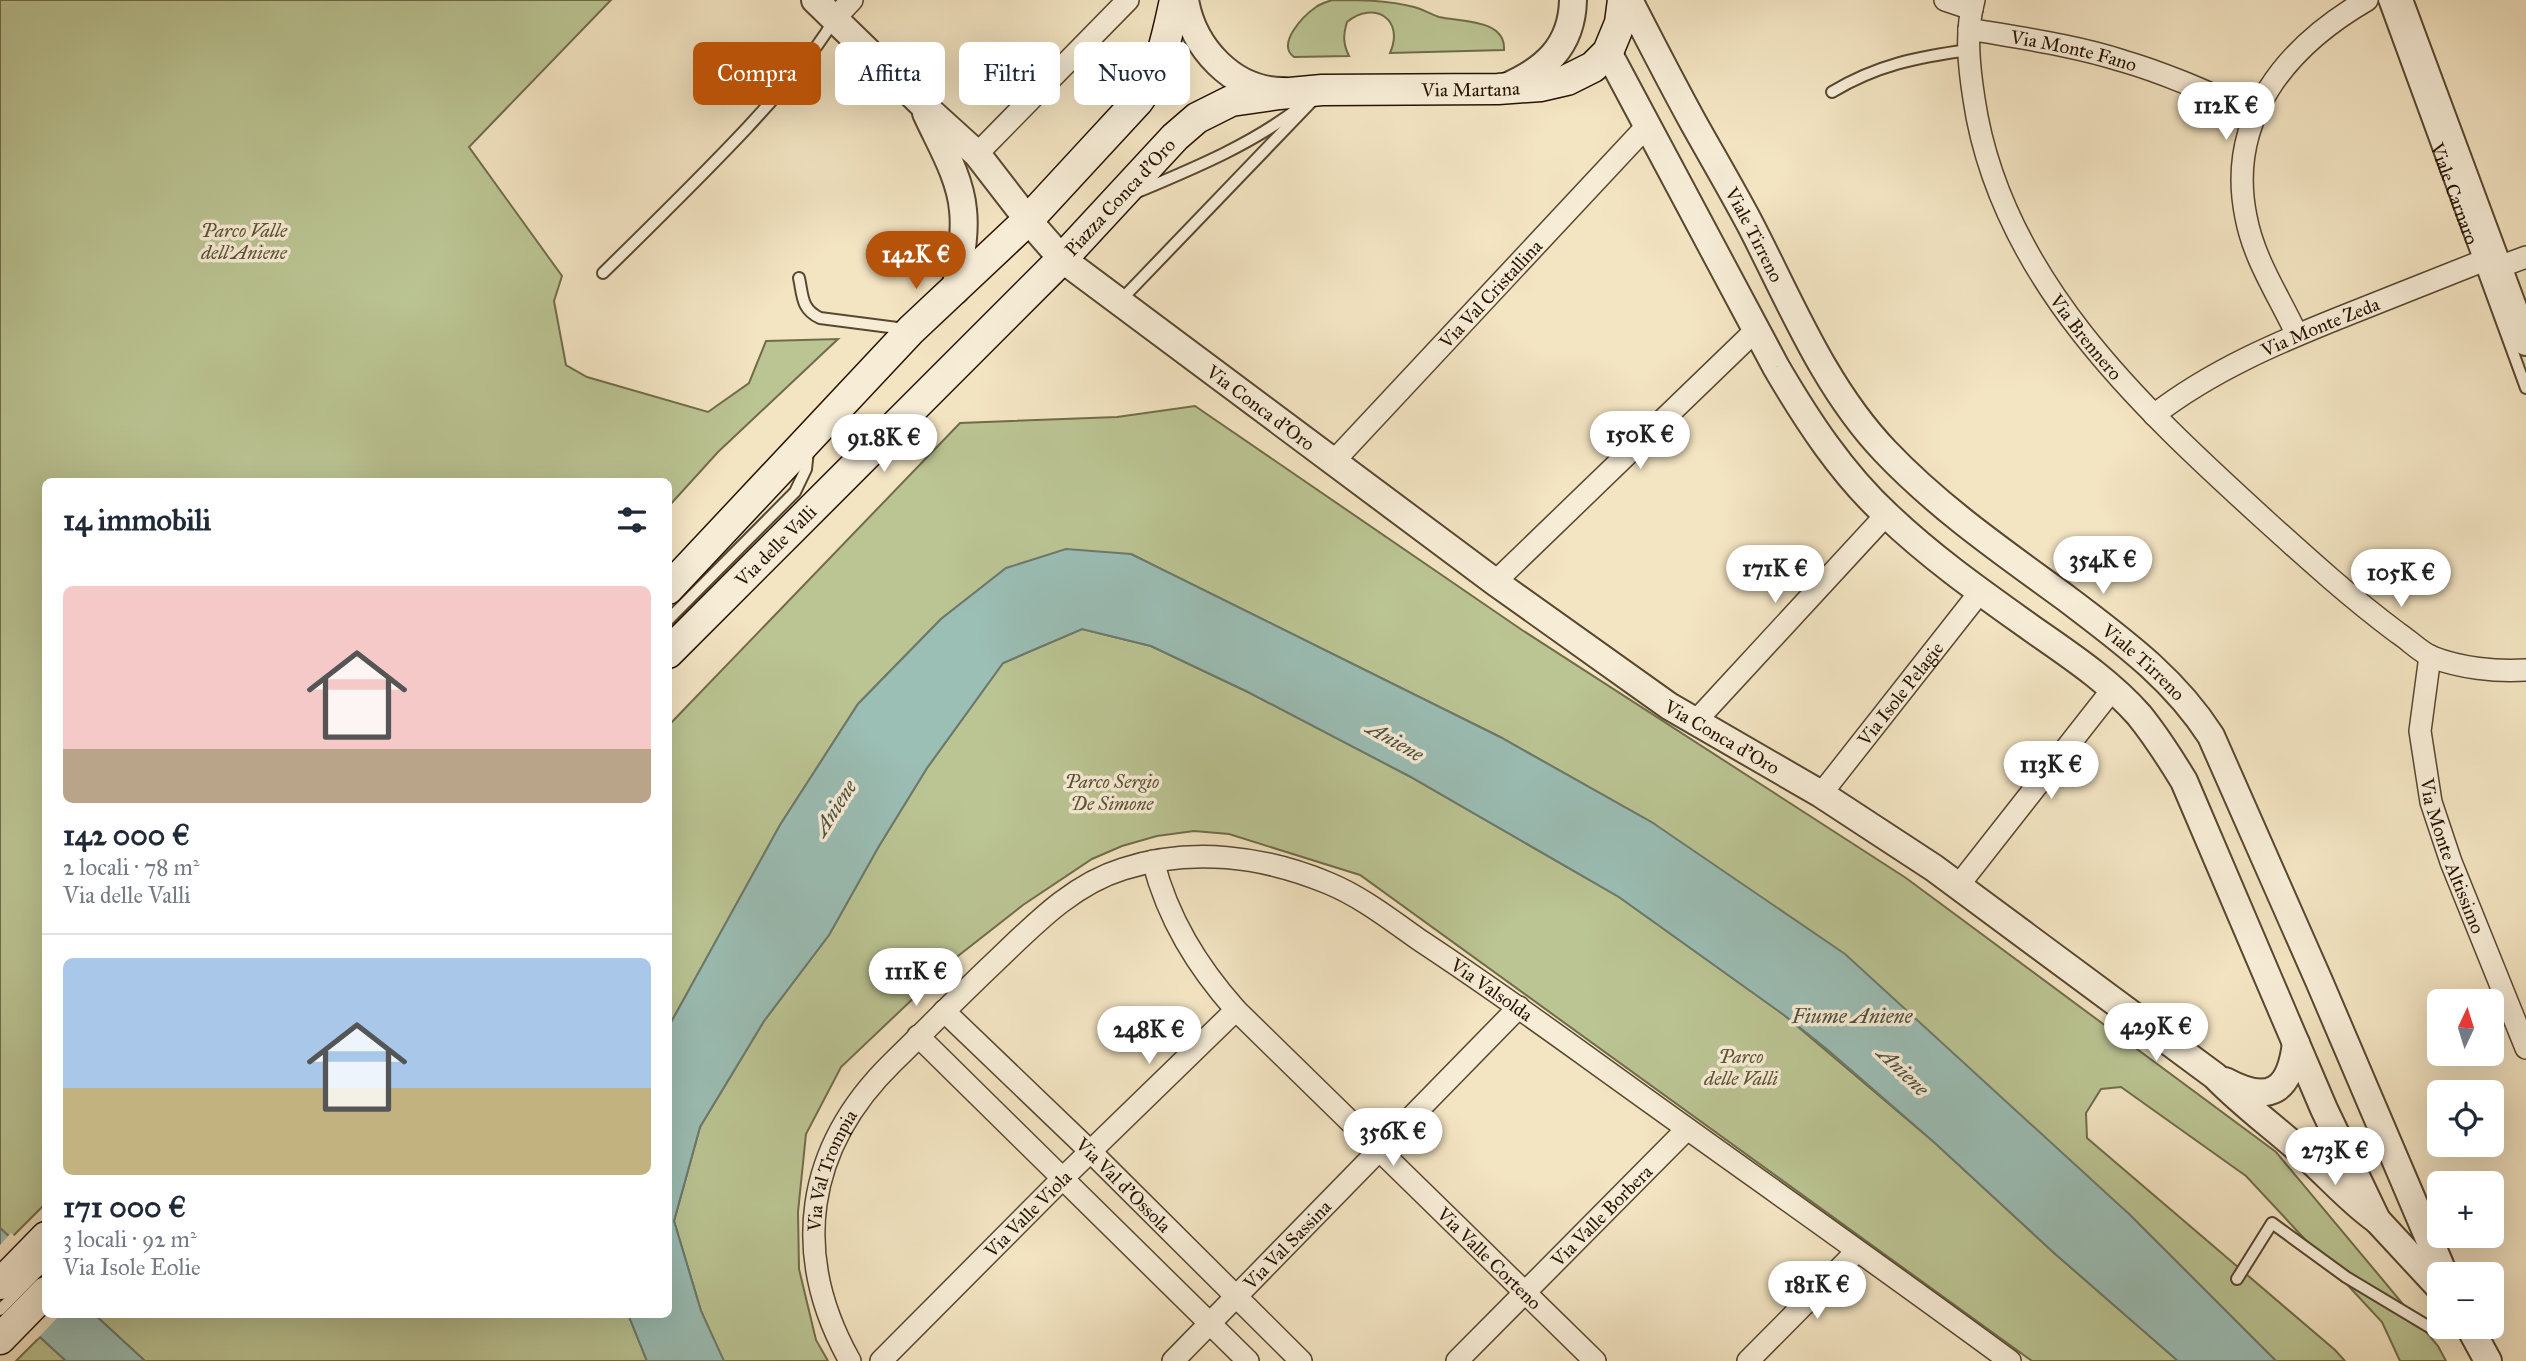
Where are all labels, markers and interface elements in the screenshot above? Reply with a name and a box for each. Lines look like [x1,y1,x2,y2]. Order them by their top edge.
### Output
street label: Via Monte Fano [2008,25,2140,76]
chip: Compra [693,42,821,105]
chip: Affitta [835,42,945,105]
chip: Filtri [959,42,1060,105]
chip: Nuovo [1074,42,1190,105]
street label: Via Martana [1420,76,1522,101]
pin: 112K € [2169,82,2283,142]
text: 112K € [2194,91,2258,119]
street label: Piazza Conca d'Oro [1059,133,1180,261]
street label: Viale Carnaro [2425,138,2484,248]
street label: Viale Tirreno [1720,182,1789,286]
park label: Parco Valle dell'Aniene [200,219,288,264]
pin: 142K € [859,232,973,291]
street label: Via Val Cristallina [1433,234,1547,354]
text: 142K € [882,240,950,268]
street label: Via Brennero [2045,289,2127,385]
street label: Via Monte Zeda [2256,291,2384,362]
street label: Via Conca d'Oro [1202,359,1320,455]
pin: 150K € [1583,412,1697,471]
pin: 91.8K € [819,414,949,474]
text: 150K € [1606,420,1674,448]
text: 91.8K € [847,423,921,451]
street label: Via delle Valli [729,500,821,592]
icon: filters [613,501,651,539]
text: 14 immobili [63,502,211,538]
pin: 354K € [2046,536,2160,596]
text: 354K € [2069,545,2137,573]
pin: 171K € [1718,546,1832,605]
pin: 105K € [2344,550,2458,609]
text: 171K € [1742,554,1808,582]
text: 105K € [2367,558,2435,586]
street label: Viale Tirreno [2097,618,2190,705]
icon: home [294,632,420,758]
street label: Via Isole Pelagie [1852,637,1948,751]
street label: Via Conca d'Oro [1660,694,1784,779]
water label: Aniene [1360,713,1429,768]
pin: 113K € [1994,742,2108,801]
text: 113K € [2020,750,2082,778]
park label: Parco Sergio De Simone [1065,770,1159,815]
water label: Aniene [806,774,863,842]
street label: Via Monte Altissimo [2416,775,2490,937]
text: 142 000 € [63,817,190,853]
text: 2 locali · 78 m² [63,853,200,881]
text: Via delle Valli [63,881,191,909]
pin: 111K € [859,948,973,1008]
street label: Via Valsolda [1446,952,1538,1026]
text: 111K € [885,957,947,985]
north arrow [2427,989,2504,1066]
map controls [2427,989,2504,1339]
water label: Fiume Aniene [1791,1003,1914,1029]
icon: home [294,1004,420,1130]
pin: 429K € [2099,1004,2213,1063]
pin: 248K € [1092,1006,1206,1066]
text: 429K € [2120,1012,2192,1040]
text: 248K € [1113,1015,1185,1043]
water label: Aniene [1870,1039,1935,1102]
park label: Parco delle Valli [1703,1045,1778,1090]
button: locate [2427,1080,2504,1157]
street label: Via Val Trompia [802,1104,862,1233]
pin: 356K € [1336,1108,1450,1168]
text: 356K € [1360,1117,1426,1145]
pin: 273K € [2278,1128,2392,1187]
street label: Via Val d'Ossola [1071,1132,1177,1238]
text: 273K € [2301,1136,2369,1164]
street label: Via Valle Borbera [1545,1159,1657,1272]
street label: Via Valle Viola [979,1164,1077,1263]
button: + [2427,1171,2504,1248]
text: 171 000 € [63,1189,186,1225]
street label: Via Val Sassina [1237,1194,1336,1295]
street label: Via Valle Corteno [1432,1201,1547,1314]
text: 3 locali · 92 m² [63,1225,197,1253]
text: Via Isole Eolie [63,1253,201,1281]
pin: 181K € [1760,1262,1874,1321]
button: − [2427,1262,2504,1339]
text: 181K € [1784,1270,1850,1298]

